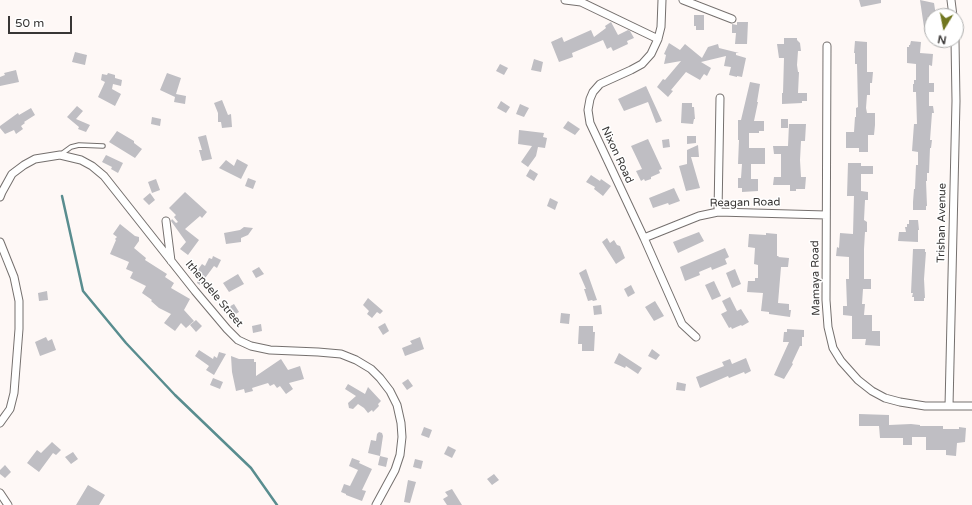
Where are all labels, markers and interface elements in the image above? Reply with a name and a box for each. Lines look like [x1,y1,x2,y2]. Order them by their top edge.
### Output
scale bar [10,8,74,34]
north arrow [924,8,964,48]
text: 50 m [15,16,44,30]
text: N [937,32,947,46]
street label: Nixon Road [598,124,636,186]
street label: Trishan Avenue [935,183,949,263]
street label: Reagan Road [710,196,780,210]
street label: Mamaya Road [809,240,823,316]
street label: Ithendele Street [182,258,246,330]

